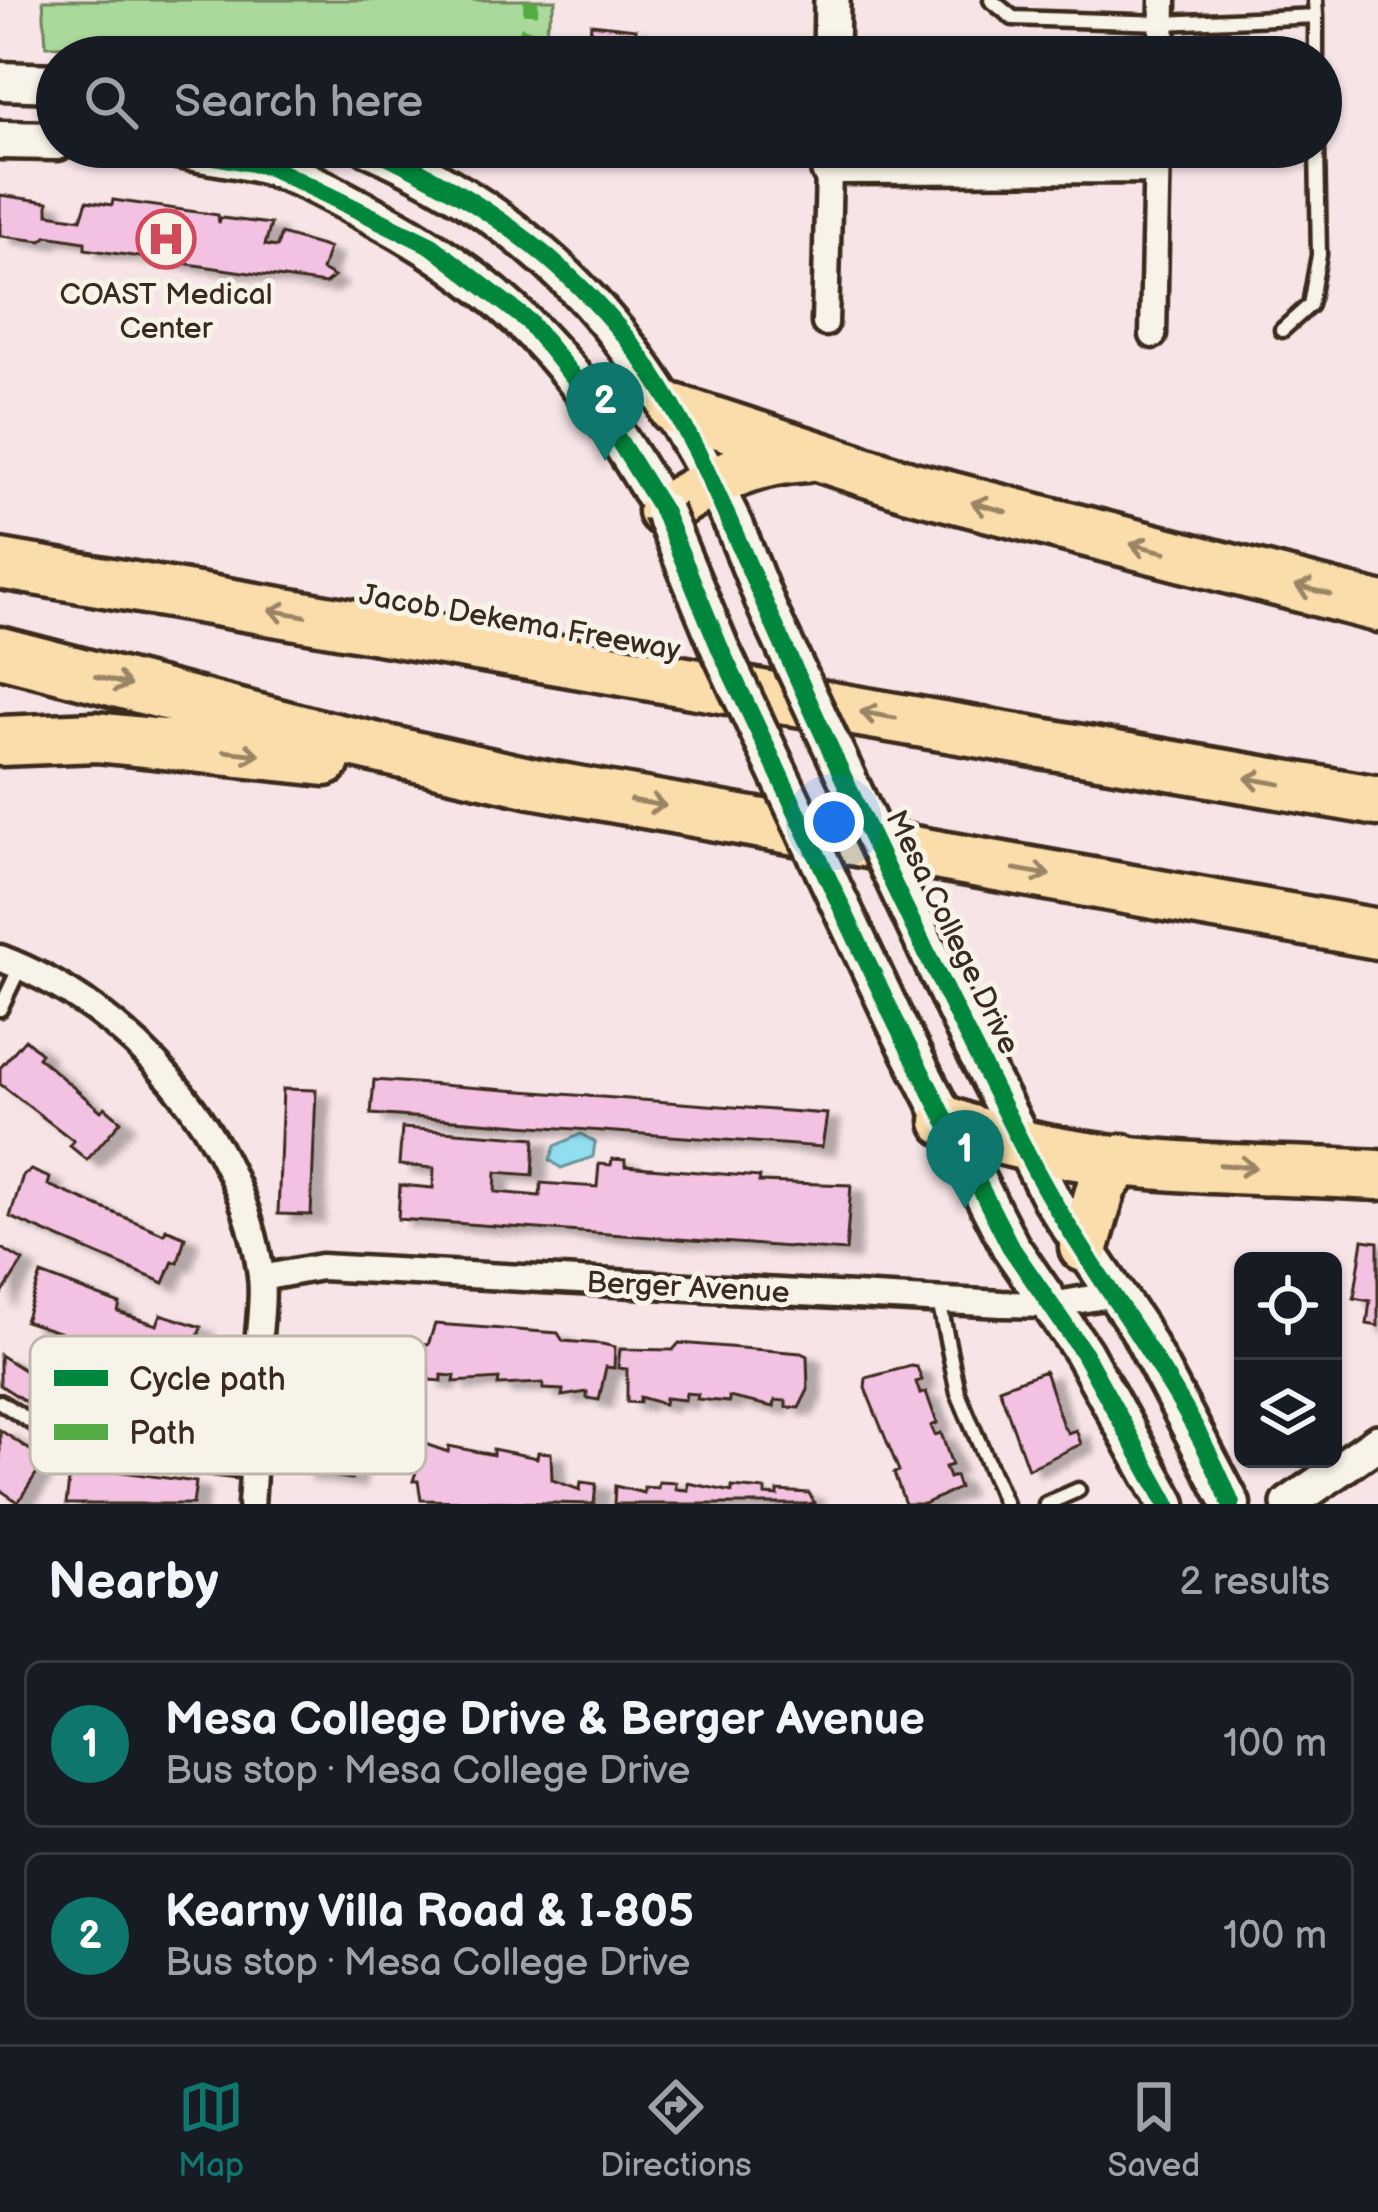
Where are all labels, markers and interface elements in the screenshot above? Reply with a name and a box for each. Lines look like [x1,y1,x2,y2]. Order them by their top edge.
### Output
search box [36,36,1342,168]
icon: search [78,69,144,135]
text: Search here [174,75,423,130]
hospital icon: COAST Medical Center [135,208,197,270]
place label: COAST Medical Center [60,277,272,347]
pin: 2 [566,362,644,461]
one-way arrow [970,494,1008,516]
one-way arrow [1130,536,1168,558]
street label: Jacob Dekema Freeway [357,577,684,669]
one-way arrow [1294,578,1332,600]
one-way arrow [268,600,307,623]
one-way arrow [94,672,132,694]
one-way arrow [860,702,899,725]
one-way arrow [222,742,261,764]
one-way arrow [1244,768,1283,791]
your location [804,792,864,852]
one-way arrow [627,793,666,815]
street label: Mesa College Drive [877,805,1027,1060]
one-way arrow [1011,862,1050,884]
pin: 1 [926,1110,1004,1209]
one-way arrow [1218,1155,1257,1178]
map controls [1234,1252,1342,1468]
button: locate [1234,1252,1342,1360]
street label: Berger Avenue [585,1265,790,1311]
legend [30,1336,426,1474]
text: Cycle path [129,1360,286,1400]
button: layers [1234,1360,1342,1468]
text: Path [129,1414,196,1454]
text: Nearby [48,1552,219,1613]
text: 2 results [1179,1559,1330,1606]
text: Mesa College Drive & Berger Avenue [165,1693,925,1748]
text: 1 [82,1721,98,1768]
text: 100 m [1223,1721,1327,1768]
text: Bus stop · Mesa College Drive [165,1748,690,1795]
text: Kearny Villa Road & I-805 [165,1885,694,1940]
text: 2 [78,1913,102,1960]
text: 100 m [1223,1913,1327,1960]
text: Bus stop · Mesa College Drive [165,1940,690,1987]
tab: Map [178,2074,244,2186]
tab: Directions [600,2074,752,2186]
tab: Saved [1107,2074,1200,2186]

